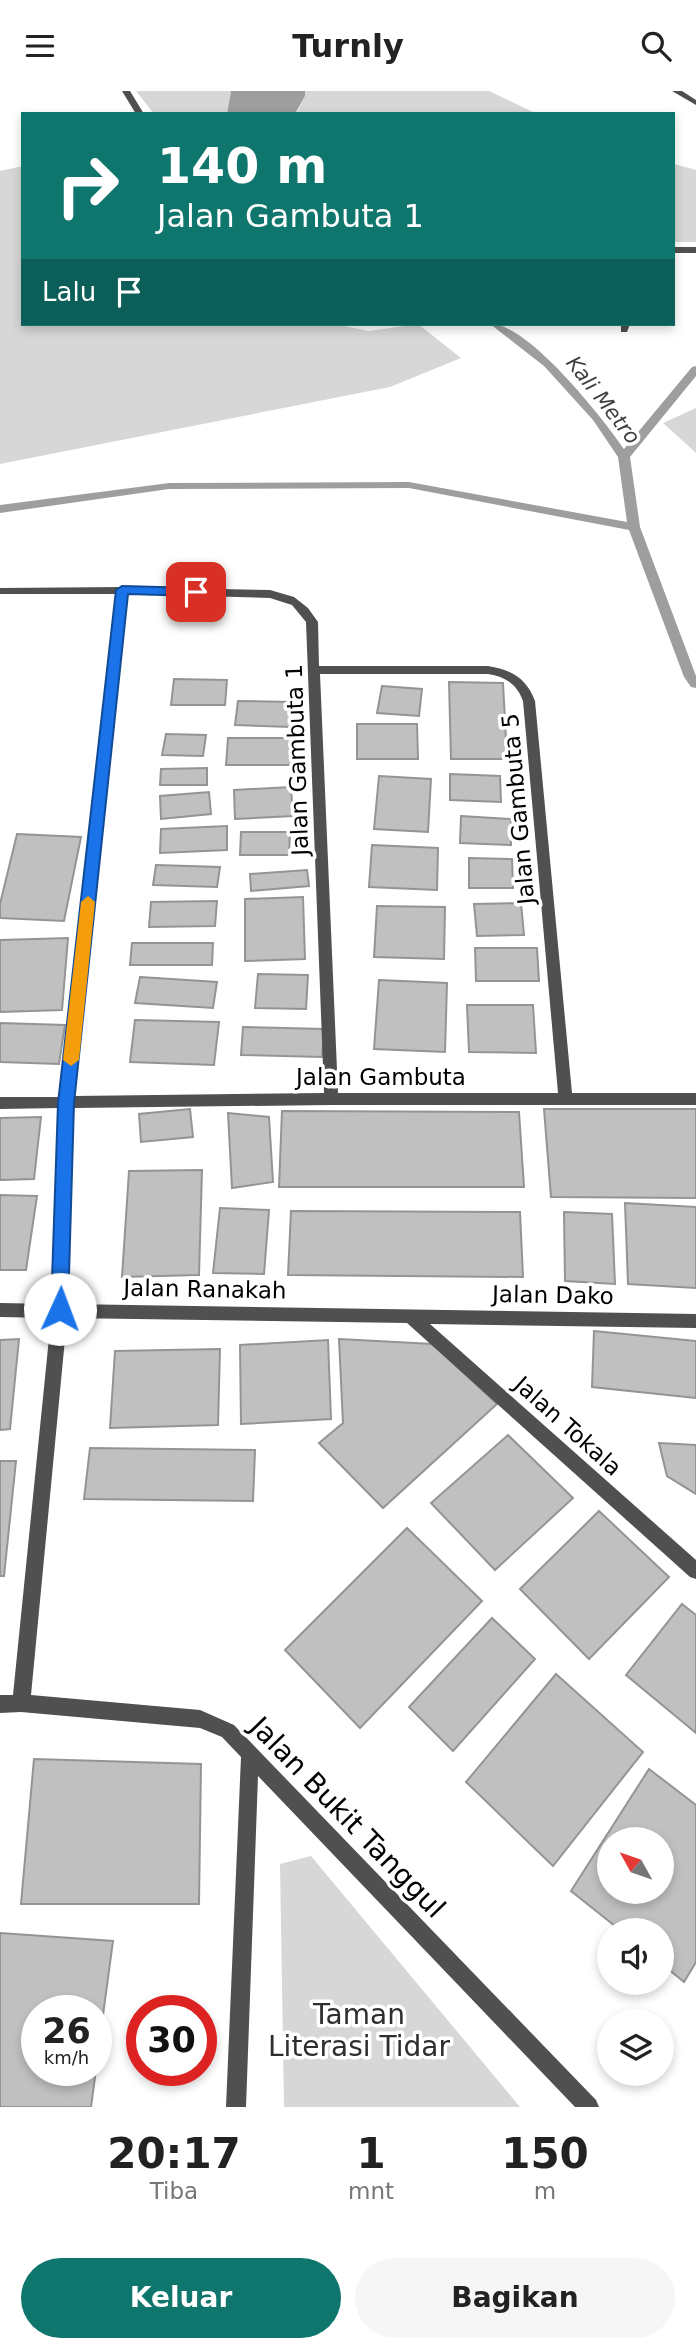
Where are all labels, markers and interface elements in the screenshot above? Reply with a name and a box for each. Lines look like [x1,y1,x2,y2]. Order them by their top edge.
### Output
icon: menu [21,27,59,65]
text: Turnly [292,27,404,65]
icon: search [637,27,675,65]
text: 140 m [157,138,327,195]
icon: right [42,140,133,231]
text: Jalan Gambuta 1 [157,197,424,235]
icon: arrive [110,273,148,311]
text: Lalu [42,277,96,307]
water label: Kali Metro [561,351,645,449]
pin [166,562,226,622]
icon: arrive [177,573,215,611]
street label: Jalan Gambuta 1 [281,664,313,858]
street label: Jalan Gambuta 5 [497,712,539,908]
street label: Jalan Gambuta [294,1064,466,1090]
position arrow [23,1272,97,1346]
street label: Jalan Ranakah [121,1275,287,1303]
street label: Jalan Dako [490,1281,614,1309]
street label: Jalan Tokala [508,1370,627,1481]
street label: Jalan Bukit Tanggul [242,1709,452,1925]
north arrow [597,1827,674,1904]
map controls [597,1827,674,2086]
button: sound [597,1918,674,1995]
speed limit sign: 30 [126,1995,217,2086]
park label: Taman Literasi Tidar [268,1998,450,2063]
button: layers [597,2009,674,2086]
text: 26 [42,2011,91,2051]
text: km/h [44,2047,89,2068]
text: 20:17 [107,2129,241,2178]
text: 1 [356,2129,386,2178]
text: 150 [501,2129,589,2178]
text: Tiba [150,2178,198,2204]
text: mnt [348,2178,394,2204]
text: m [534,2178,556,2204]
button: Keluar [21,2258,341,2338]
button: Bagikan [355,2258,675,2338]

